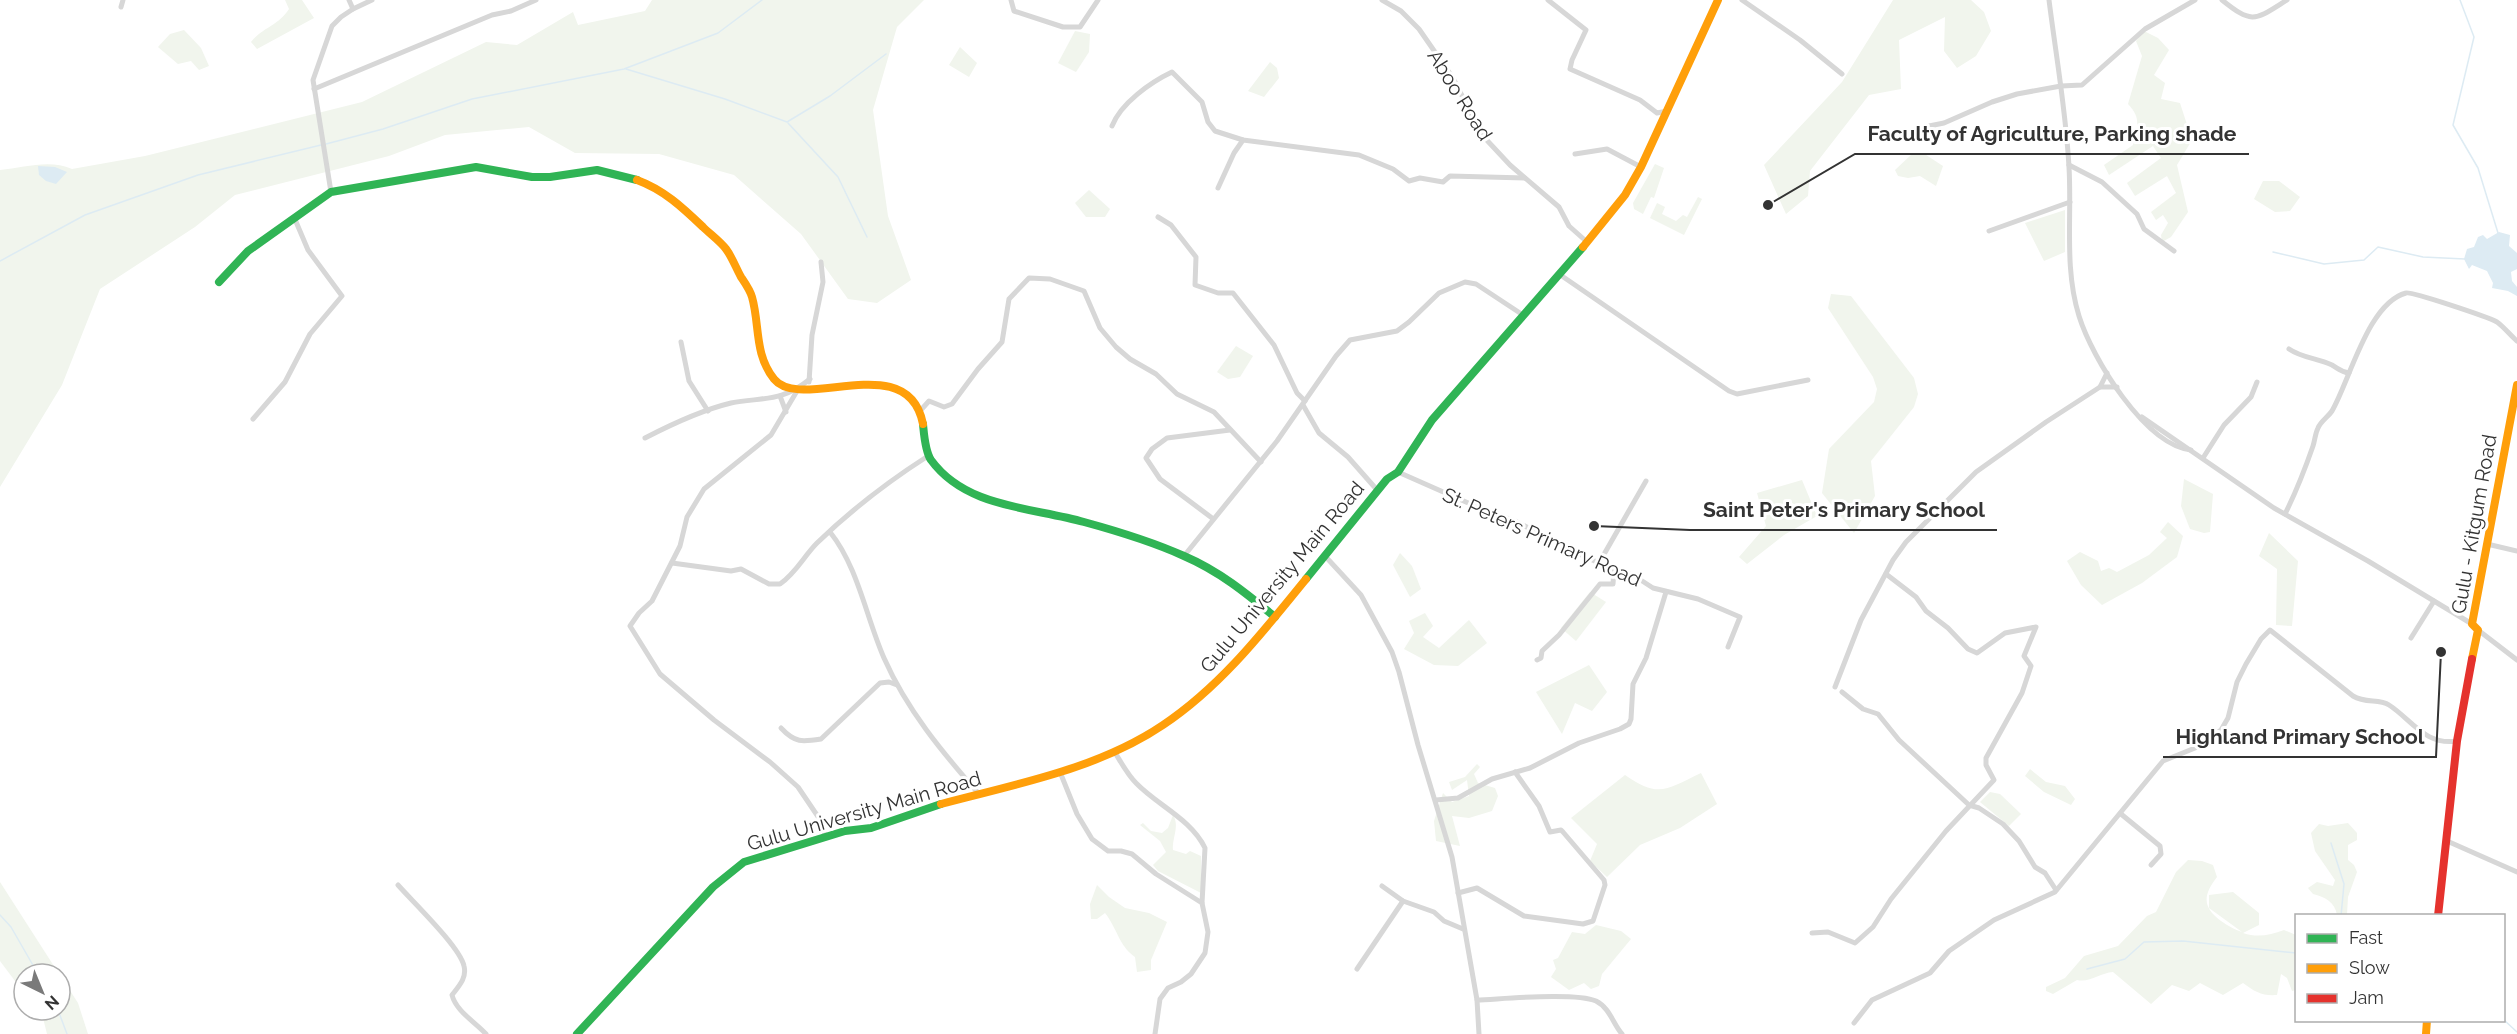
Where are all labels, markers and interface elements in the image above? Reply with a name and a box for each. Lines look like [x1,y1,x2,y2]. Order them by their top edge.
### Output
street label: Aboo Road [1423,45,1497,145]
callout: Faculty of Agriculture, Parking shade [1855,115,2249,154]
text: Faculty of Agriculture, Parking shade [1868,121,2237,146]
street label: Gulu - Kitgum Road [2446,432,2502,616]
street label: Gulu University Main Road [1195,476,1369,678]
street label: St. Peters Primary Road [1439,482,1645,592]
callout: Saint Peter's Primary School [1690,491,1997,530]
text: Saint Peter's Primary School [1703,497,1985,522]
callout: Highland Primary School [2163,718,2436,757]
text: Highland Primary School [2176,724,2425,749]
street label: Gulu University Main Road [744,766,984,856]
legend [2295,914,2505,1022]
text: Fast [2349,927,2383,948]
text: Slow [2349,957,2390,978]
north arrow [12,962,72,1022]
text: Jam [2349,987,2384,1008]
text: N [41,991,63,1014]

